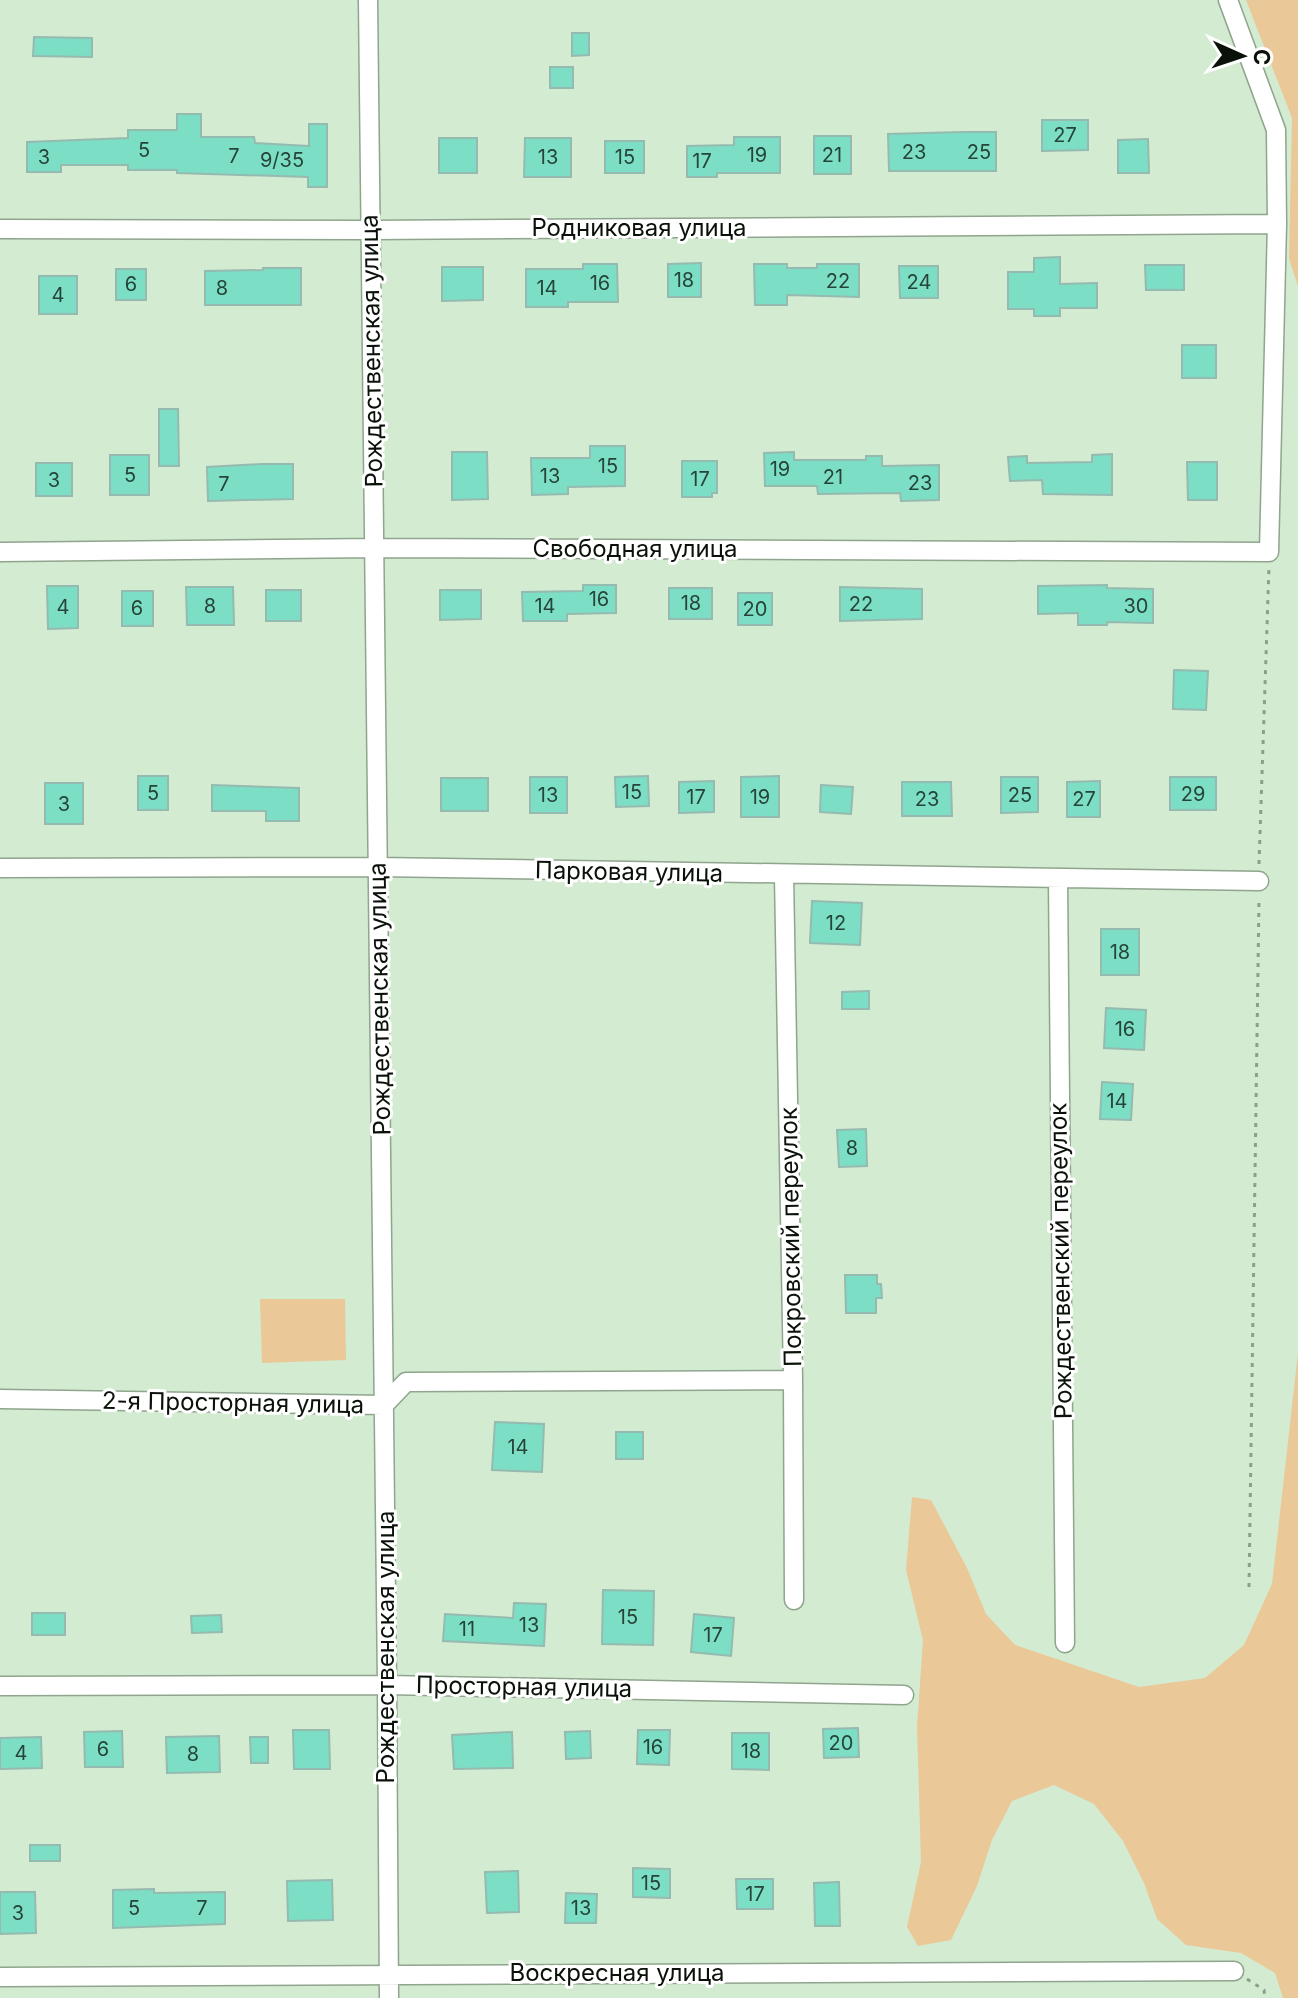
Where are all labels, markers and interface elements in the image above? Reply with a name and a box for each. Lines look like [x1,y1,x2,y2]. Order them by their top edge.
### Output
north arrow [1202,16,1282,96]
text: С [1249,48,1275,66]
house number: 27 [1053,123,1077,147]
house number: 5 [138,138,150,162]
house number: 23 [902,140,926,164]
house number: 25 [967,140,991,164]
house number: 19 [747,143,767,167]
house number: 21 [822,143,842,167]
house number: 7 [228,144,240,168]
house number: 3 [38,145,50,169]
house number: 13 [538,145,558,169]
house number: 15 [615,145,635,169]
house number: 9/35 [260,148,304,172]
house number: 17 [692,149,712,173]
street label: Родниковая улица [531,213,747,242]
street label: Рождественская улица [355,214,388,488]
house number: 18 [674,268,694,292]
house number: 22 [826,269,850,293]
house number: 24 [907,270,931,294]
house number: 16 [590,271,610,295]
house number: 6 [125,272,137,296]
house number: 8 [216,276,228,300]
house number: 14 [536,276,558,300]
house number: 4 [52,283,64,307]
house number: 15 [598,454,618,478]
house number: 19 [770,457,790,481]
house number: 5 [124,463,136,487]
house number: 13 [540,464,560,488]
house number: 21 [823,465,843,489]
house number: 17 [690,467,710,491]
house number: 3 [48,468,60,492]
house number: 23 [908,471,932,495]
house number: 7 [218,472,230,496]
street label: Свободная улица [532,534,738,563]
house number: 16 [589,587,609,611]
house number: 18 [681,591,701,615]
house number: 22 [849,592,873,616]
house number: 8 [204,594,216,618]
house number: 14 [534,594,556,618]
house number: 30 [1124,594,1148,618]
house number: 4 [57,595,69,619]
house number: 6 [131,596,143,620]
house number: 20 [743,597,767,621]
house number: 15 [622,780,642,804]
house number: 5 [147,781,159,805]
house number: 29 [1181,782,1205,806]
house number: 13 [538,783,558,807]
house number: 25 [1008,783,1032,807]
house number: 17 [686,785,706,809]
house number: 19 [750,785,770,809]
house number: 23 [915,787,939,811]
house number: 27 [1072,787,1096,811]
house number: 3 [58,792,70,816]
street label: Парковая улица [535,855,723,888]
street label: Рождественская улица [363,862,396,1136]
house number: 12 [826,911,846,935]
house number: 18 [1110,940,1130,964]
house number: 16 [1115,1017,1135,1041]
house number: 14 [1106,1089,1128,1113]
street label: Рождественский переулок [1043,1103,1078,1419]
street label: Покровский переулок [774,1107,807,1367]
house number: 8 [846,1136,858,1160]
street label: 2-я Просторная улица [102,1386,364,1419]
house number: 14 [507,1435,529,1459]
street label: Рождественская улица [371,1510,400,1784]
house number: 15 [618,1605,638,1629]
house number: 13 [519,1613,539,1637]
house number: 11 [459,1617,475,1641]
house number: 17 [703,1623,723,1647]
street label: Просторная улица [416,1670,632,1703]
house number: 20 [829,1731,853,1755]
house number: 16 [643,1735,663,1759]
house number: 6 [97,1737,109,1761]
house number: 18 [741,1739,761,1763]
house number: 4 [15,1741,27,1765]
house number: 8 [187,1742,199,1766]
house number: 15 [641,1871,661,1895]
house number: 17 [745,1882,765,1906]
house number: 5 [128,1896,140,1920]
house number: 7 [196,1896,208,1920]
house number: 13 [571,1896,591,1920]
house number: 3 [12,1901,24,1925]
street label: Воскресная улица [509,1958,725,1987]

